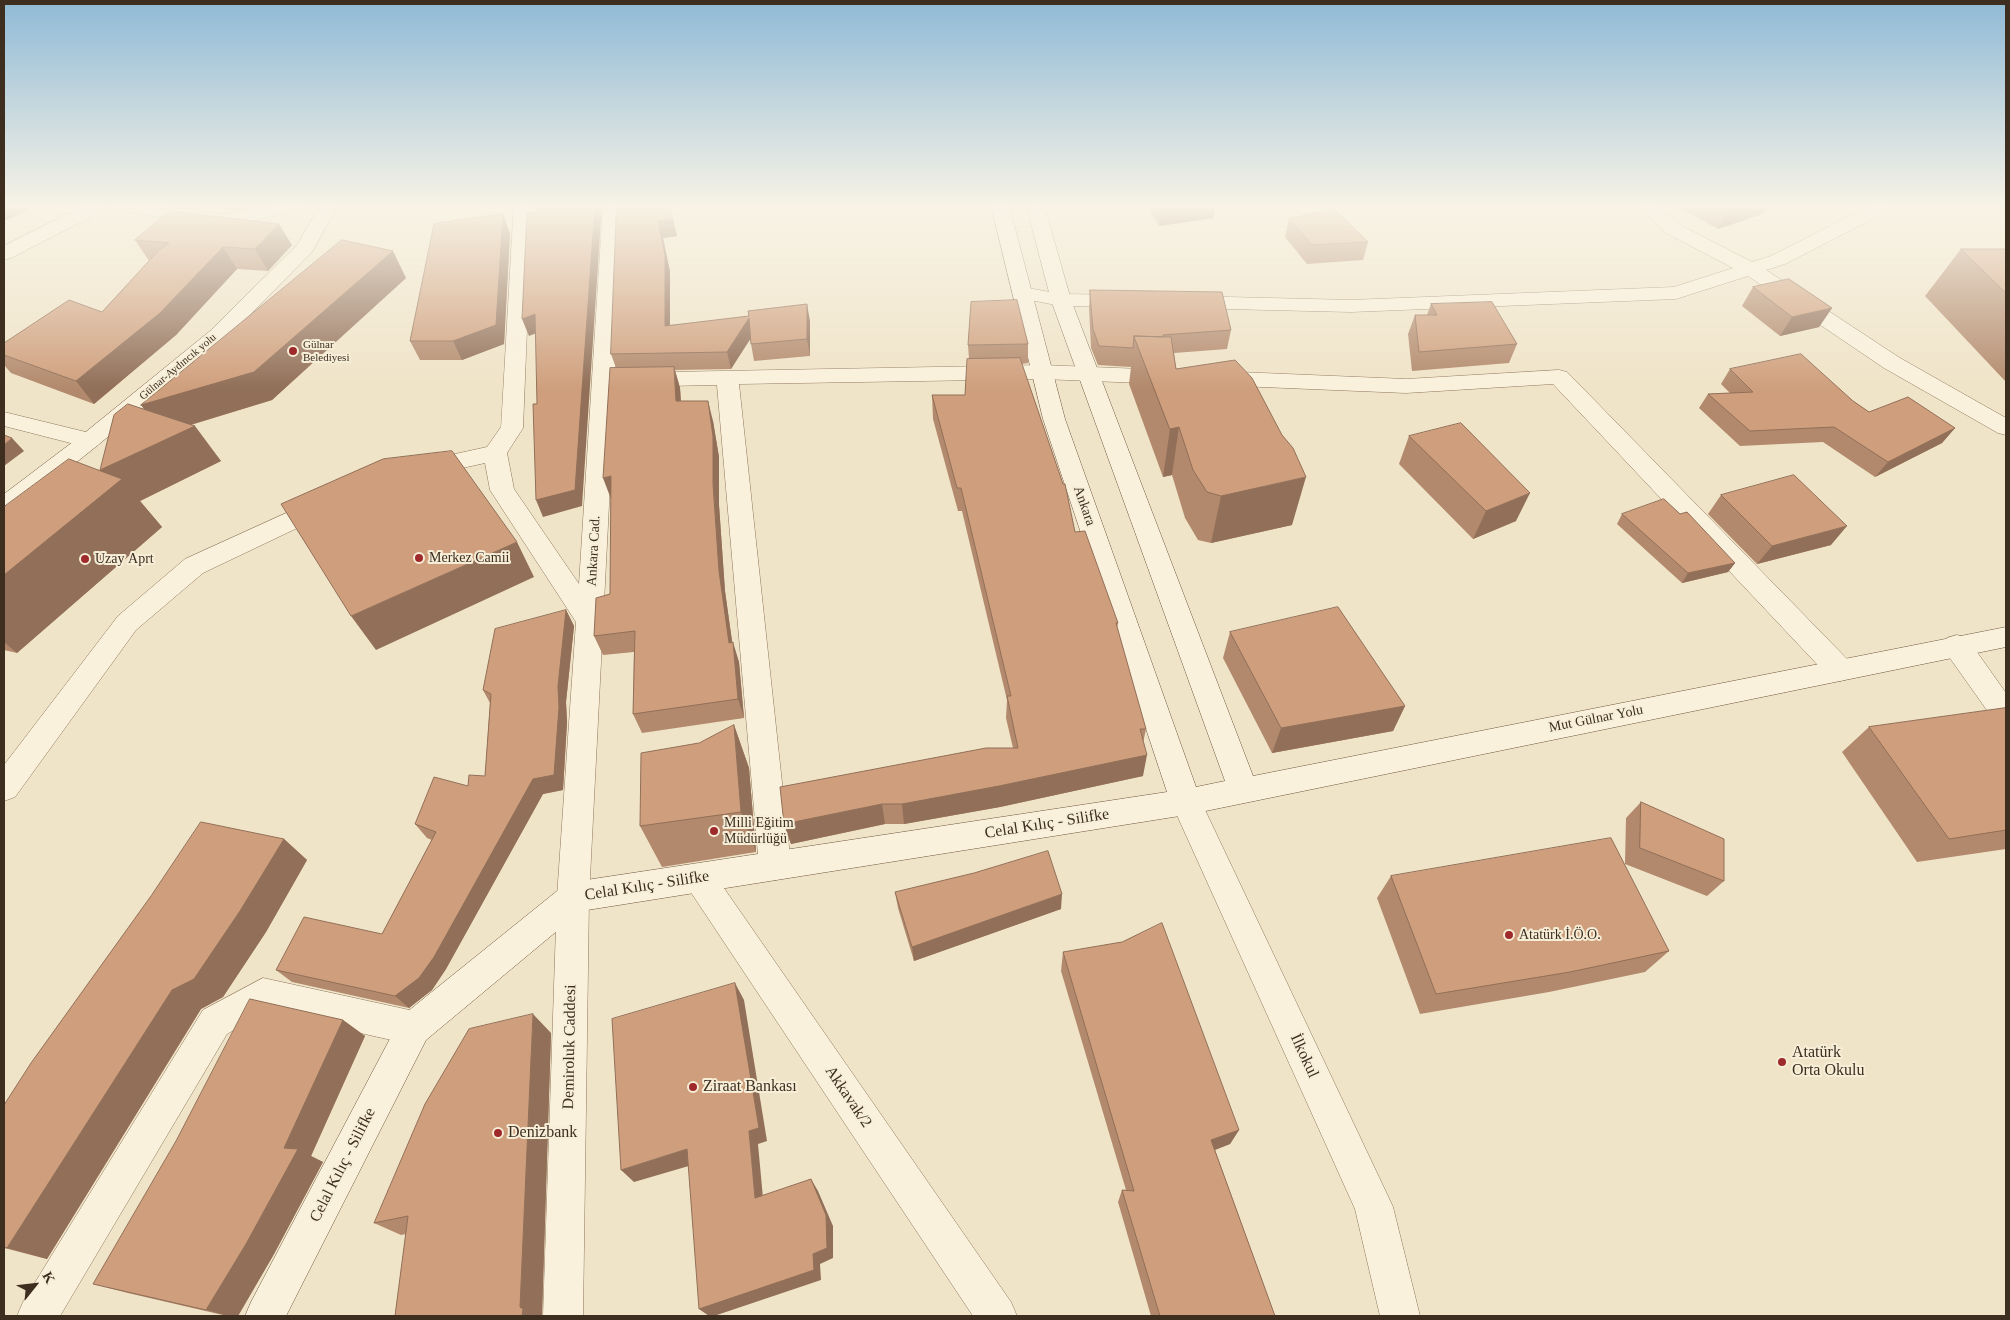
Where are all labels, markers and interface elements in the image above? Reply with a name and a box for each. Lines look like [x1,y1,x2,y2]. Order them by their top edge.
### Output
street label: Gülnar-Aydıncık yolu [137,331,219,403]
place label: Gülnar Belediyesi [303,338,349,364]
marker: Gülnar Belediyesi [287,345,299,357]
street label: Ankara [1069,484,1099,528]
street label: Ankara Cad. [584,515,604,587]
place label: Merkez Camii [429,550,509,566]
place label: Uzay Aprt [95,551,154,567]
marker: Merkez Camii [413,552,425,564]
marker: Uzay Aprt [79,553,91,565]
street label: Mut Gülnar Yolu [1547,702,1645,736]
street label: Celal Kılıç - Silifke [983,805,1111,843]
place label: Milli Eğitim Müdürlüğü [724,815,794,848]
marker: Milli Eğitim Müdürlüğü [708,825,720,837]
street label: Celal Kılıç - Silifke [583,867,711,905]
place label: Atatürk İ.Ö.O. [1519,927,1601,943]
marker: Atatürk İ.Ö.O. [1503,929,1515,941]
street label: Demiroluk Caddesi [559,984,581,1110]
street label: İlkokul [1286,1031,1322,1081]
place label: Atatürk Orta Okulu [1792,1043,1864,1081]
marker: Atatürk Orta Okulu [1776,1056,1788,1068]
street label: Akkavak/2 [820,1063,876,1131]
place label: Ziraat Bankası [703,1077,797,1097]
marker: Ziraat Bankası [687,1081,699,1093]
street label: Celal Kılıç - Silifke [306,1105,380,1225]
place label: Denizbank [508,1123,577,1143]
marker: Denizbank [492,1127,504,1139]
north arrow [10,1260,60,1310]
text: K [39,1269,58,1286]

